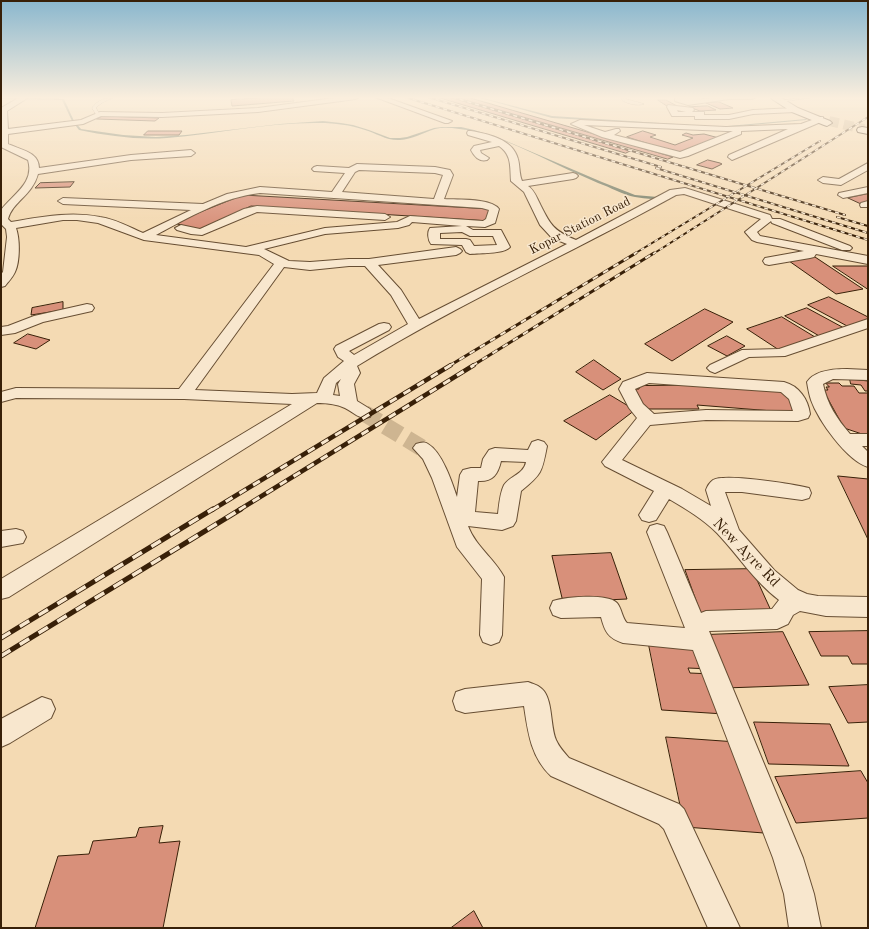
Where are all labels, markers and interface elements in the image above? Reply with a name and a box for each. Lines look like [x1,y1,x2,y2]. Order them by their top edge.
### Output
street label: Kopar Station Road [527,194,633,258]
street label: New Ayre Rd [709,515,783,591]

